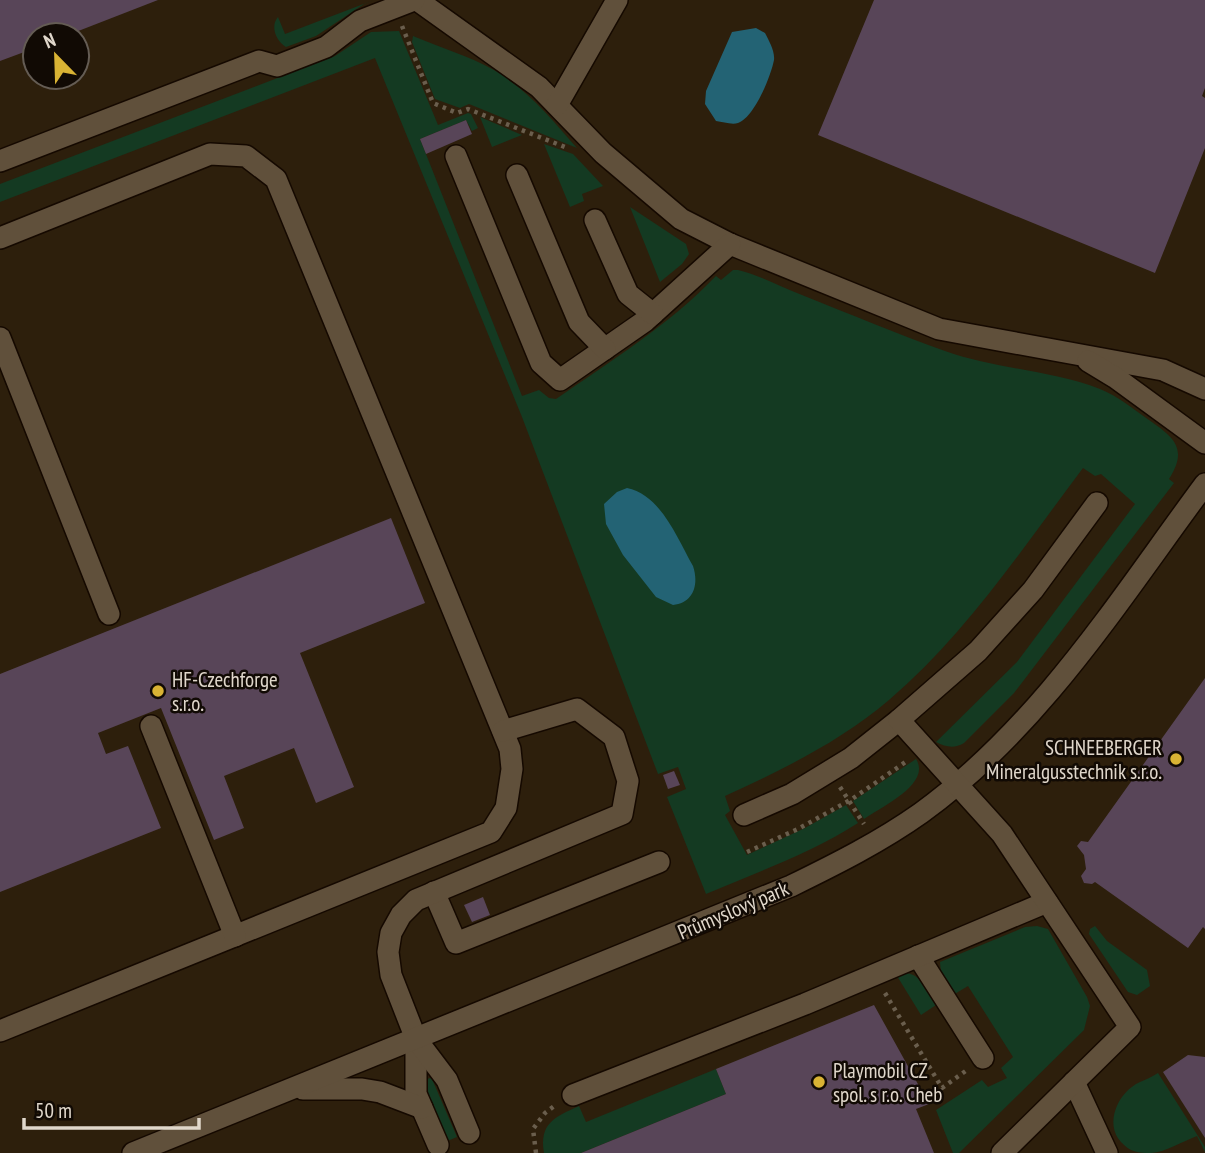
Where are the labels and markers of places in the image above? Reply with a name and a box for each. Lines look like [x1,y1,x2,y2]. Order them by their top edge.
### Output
place label: HF-Czechforge s.r.o. [172,666,278,717]
marker: HF-Czechforge s.r.o. [150,683,166,699]
place label: SCHNEEBERGER Mineralgusstechnik s.r.o. [986,734,1162,785]
marker: SCHNEEBERGER Mineralgusstechnik s.r.o. [1168,751,1184,767]
place label: Playmobil CZ spol. s r.o. Cheb [833,1057,942,1108]
marker: Playmobil CZ spol. s r.o. Cheb [811,1074,827,1090]

